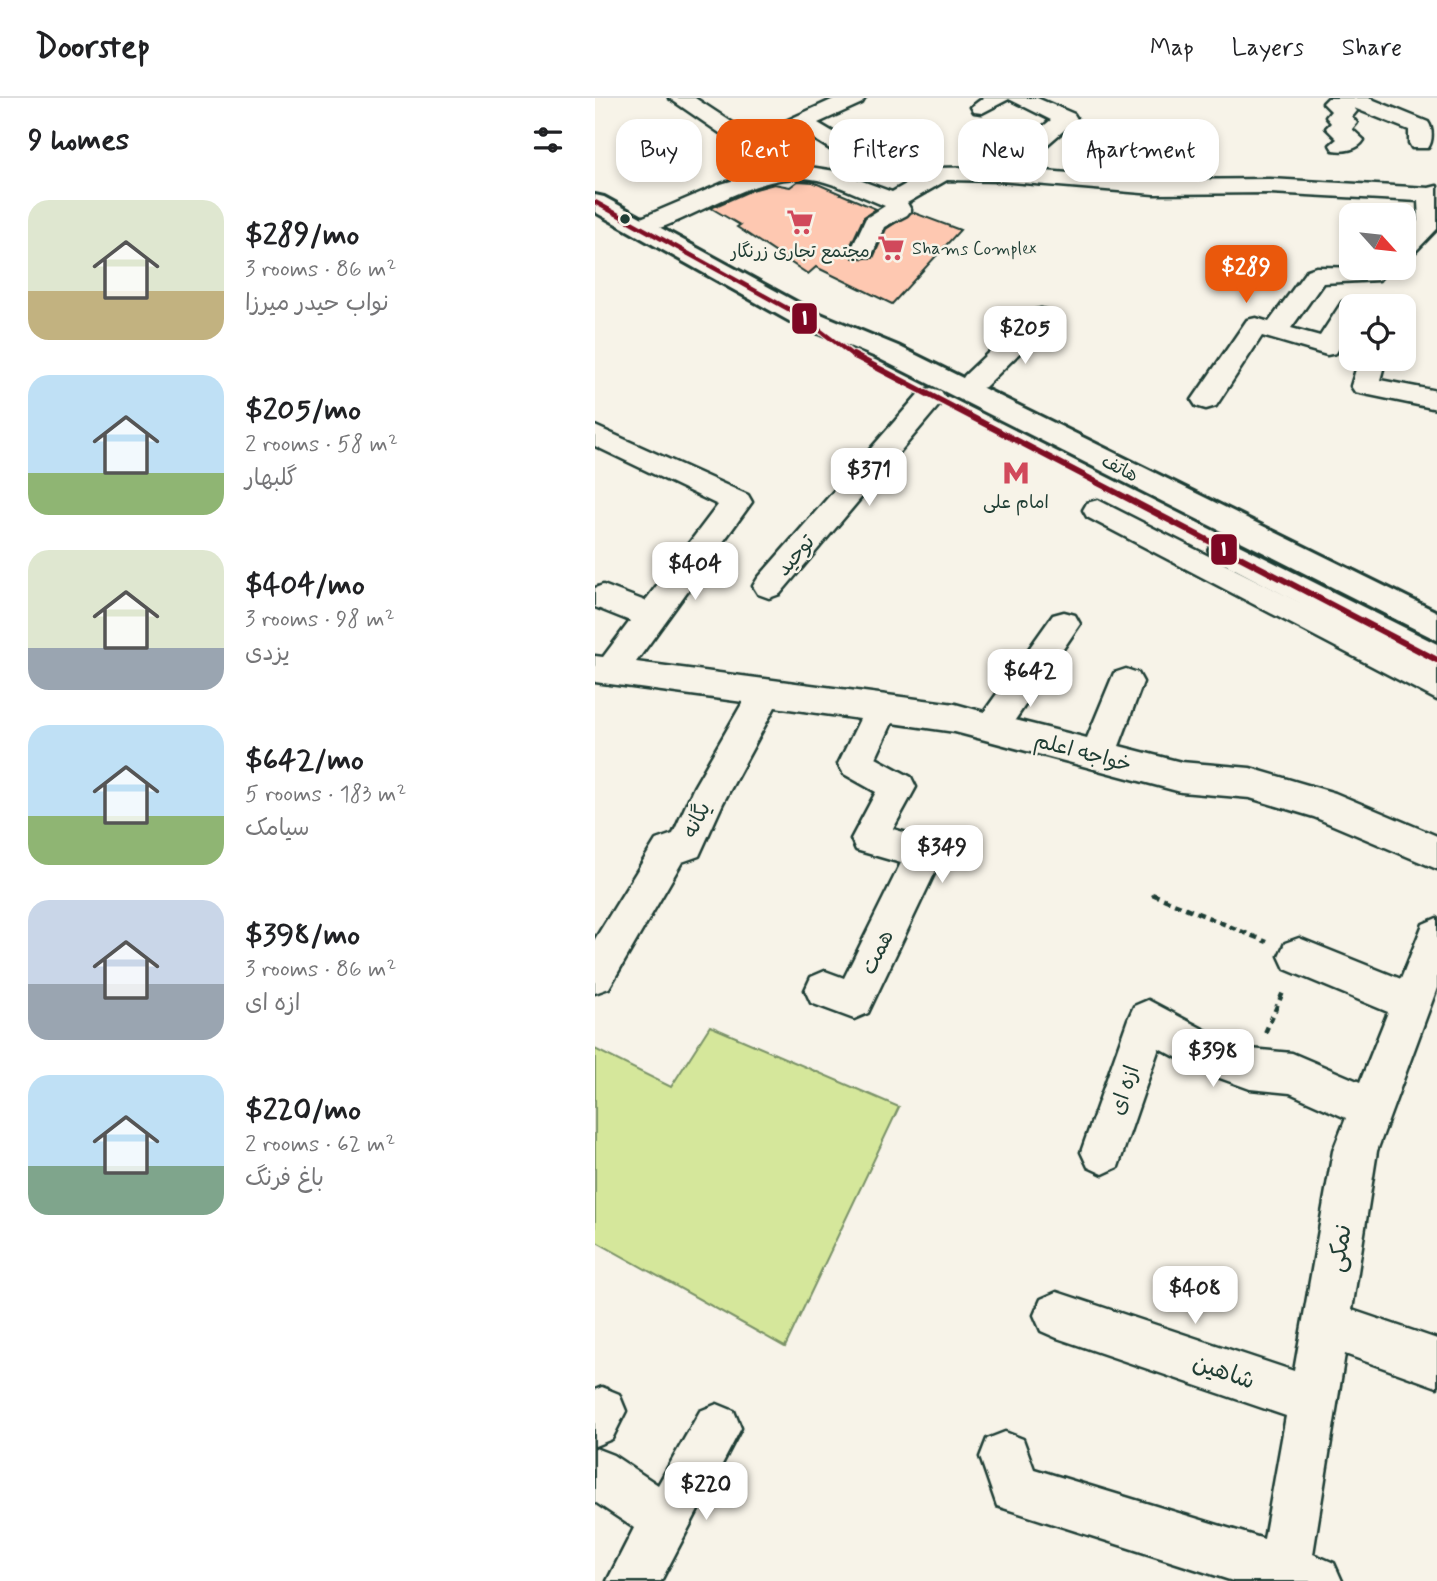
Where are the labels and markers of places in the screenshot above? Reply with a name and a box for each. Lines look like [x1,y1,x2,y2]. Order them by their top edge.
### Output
supermarket icon: مجتمع تجاری زرنگار [785,207,815,237]
unlabelled marker [618,212,632,226]
supermarket icon: Shams Complex [876,233,906,263]
place label: Shams Complex [912,237,1037,261]
place label: مجتمع تجاری زرنگار [729,240,870,264]
pin: $289 [1205,246,1287,305]
pin: $205 [984,306,1066,366]
pin: $371 [828,448,910,508]
metro station icon: امام علی [1001,458,1031,488]
place label: امام علی [983,491,1049,516]
pin: $404 [654,542,736,602]
pin: $642 [989,650,1071,709]
pin: $349 [901,826,983,885]
pin: $398 [1172,1030,1254,1089]
pin: $408 [1154,1266,1236,1326]
pin: $220 [665,1462,747,1522]

